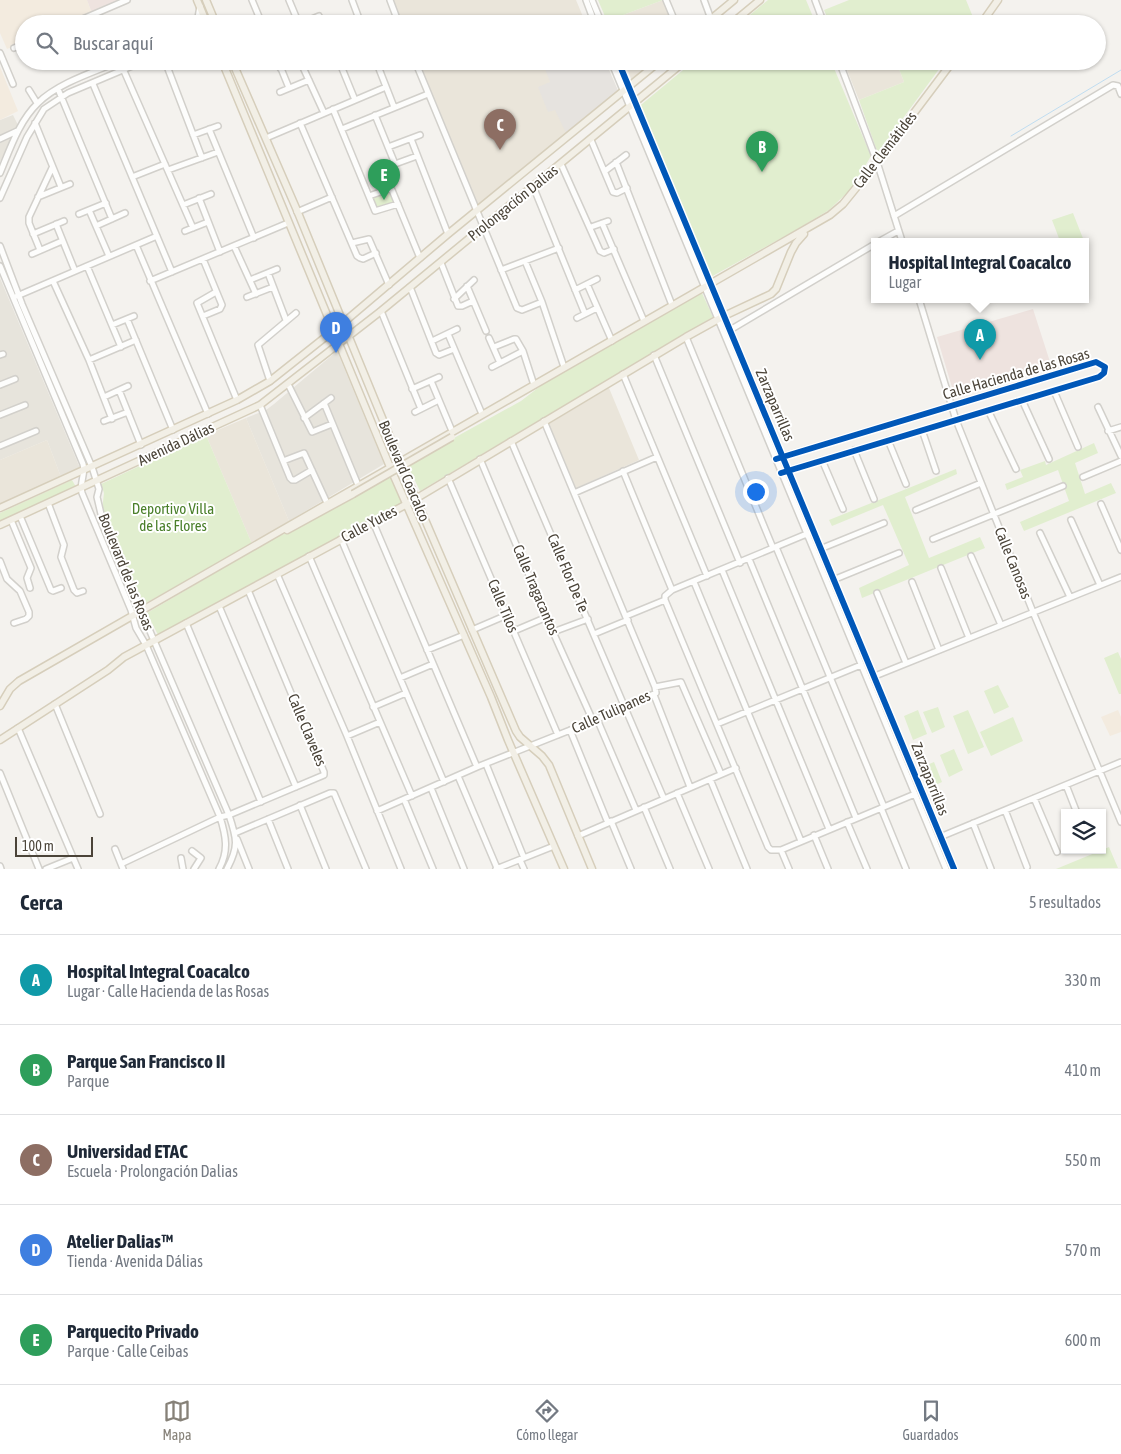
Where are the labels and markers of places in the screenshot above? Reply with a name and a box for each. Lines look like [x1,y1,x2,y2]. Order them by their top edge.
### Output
pin: C [484,109,516,150]
pin: B [746,131,778,172]
pin: E [368,159,400,200]
pin: D [320,312,352,353]
pin: A [964,319,996,360]

